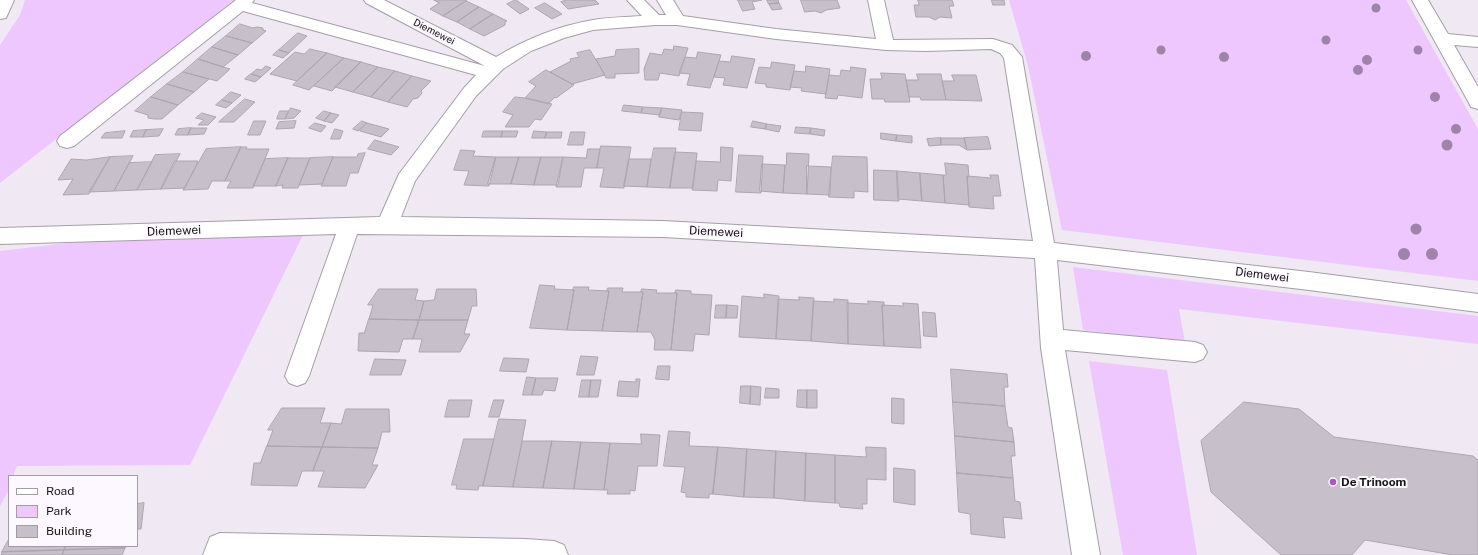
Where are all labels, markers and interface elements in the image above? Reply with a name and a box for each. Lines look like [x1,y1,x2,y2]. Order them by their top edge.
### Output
street label: Diemewei [411,16,457,48]
street label: Diemewei [147,223,201,239]
street label: Diemewei [689,223,743,241]
street label: Diemewei [1234,265,1290,285]
legend [8,475,138,547]
place label: De Trinoom [1341,475,1406,489]
marker: De Trinoom [1328,477,1338,487]
text: Road [46,484,74,498]
text: Park [46,504,72,518]
text: Building [46,524,92,538]

